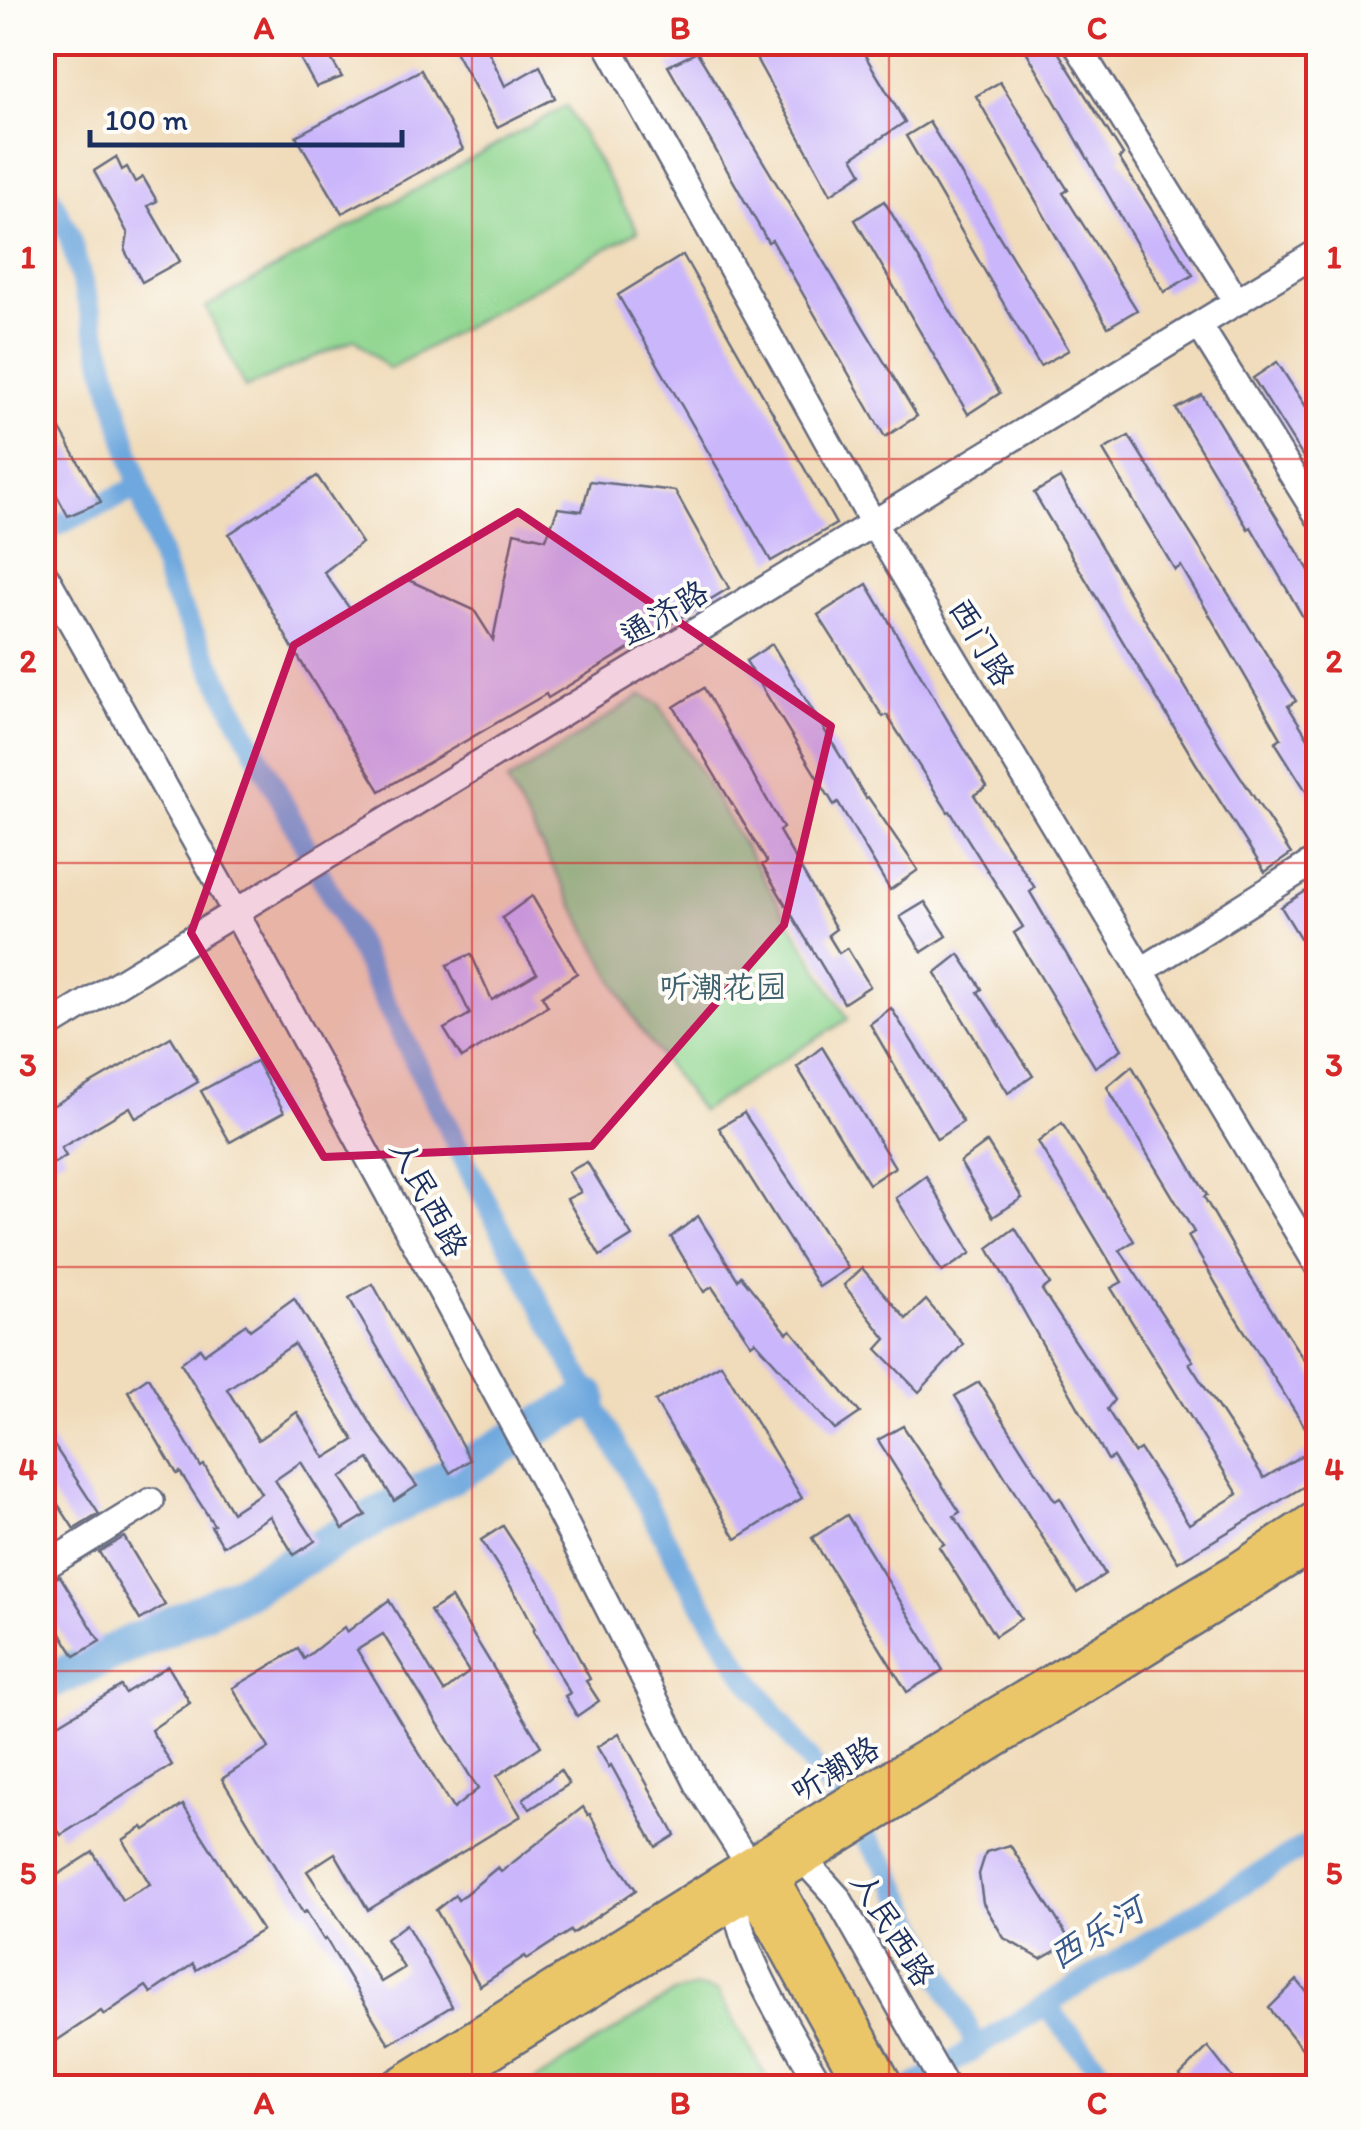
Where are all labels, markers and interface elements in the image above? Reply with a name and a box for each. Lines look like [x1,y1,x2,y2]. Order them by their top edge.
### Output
text: A [253,9,275,47]
text: B [670,9,690,47]
text: C [1087,9,1107,47]
scale bar [90,85,402,147]
text: 100 m [105,101,188,138]
text: 1 [21,238,36,276]
text: 1 [1327,238,1342,276]
street label: 通济路 [613,572,715,654]
street label: 西门路 [941,591,1023,693]
text: 2 [20,642,37,680]
text: 2 [1326,642,1343,680]
park label: 听潮花园 [659,968,787,1006]
text: 3 [19,1046,37,1084]
text: 3 [1325,1046,1343,1084]
street label: 人民西路 [382,1133,476,1263]
text: 4 [18,1450,38,1488]
text: 4 [1324,1450,1344,1488]
street label: 听潮路 [784,1728,886,1810]
text: 5 [20,1854,37,1892]
text: 5 [1326,1854,1343,1892]
street label: 人民西路 [843,1865,943,1993]
water label: 西乐河 [1040,1885,1156,1978]
text: A [253,2084,275,2122]
text: B [670,2084,690,2122]
text: C [1087,2084,1107,2122]

